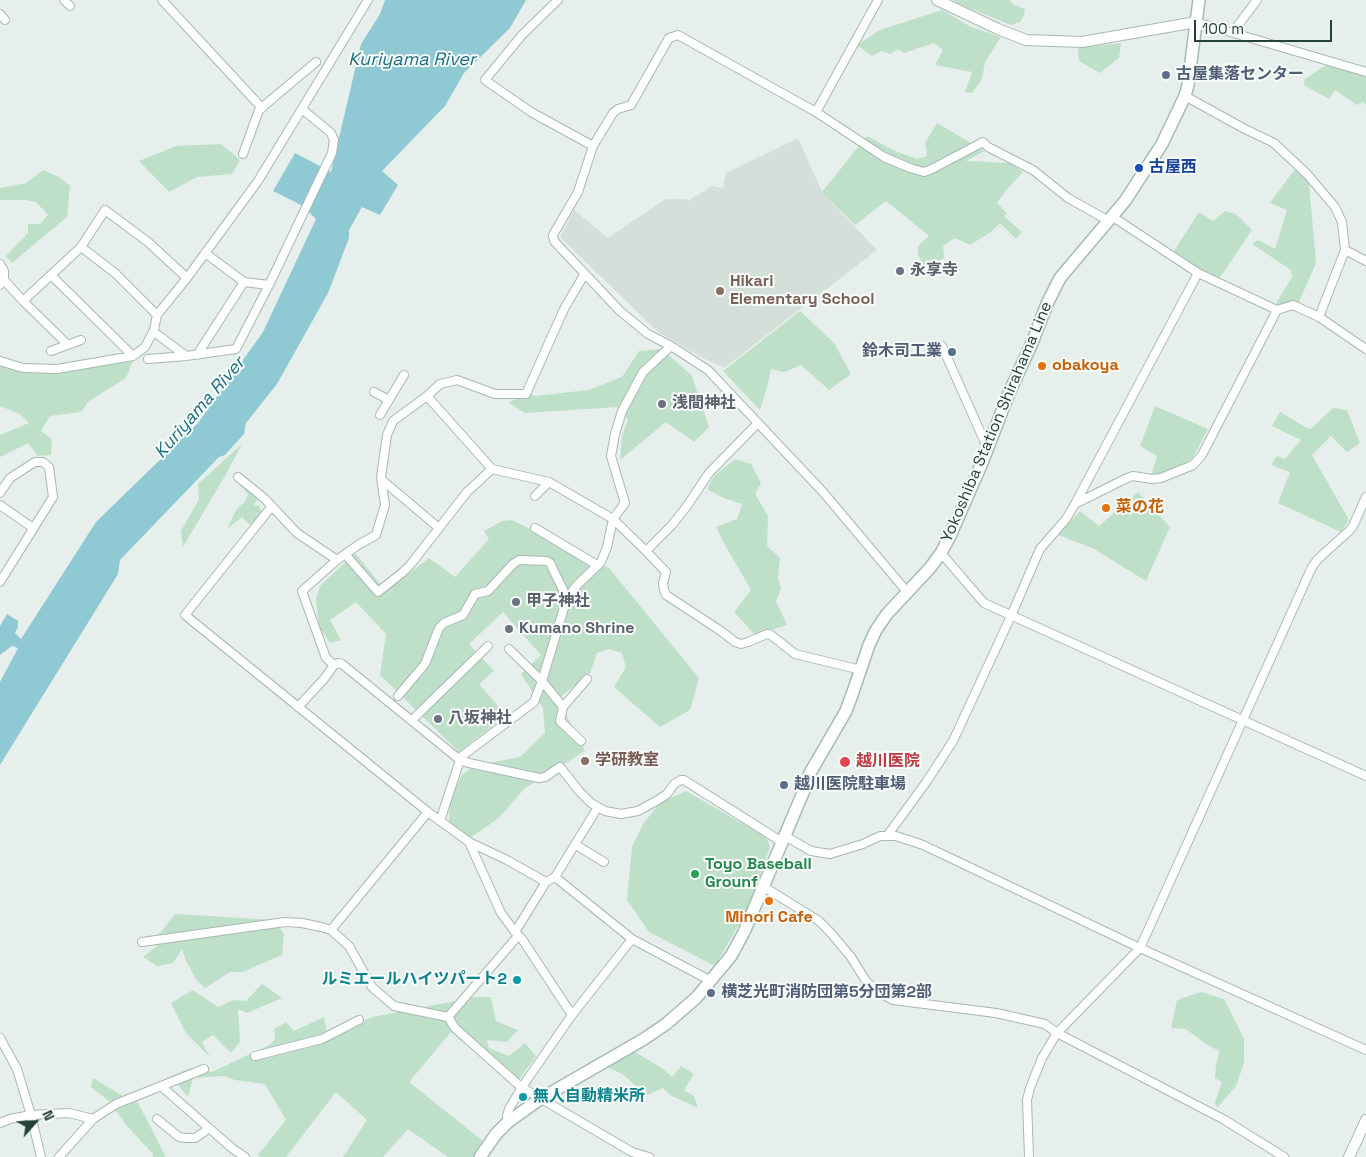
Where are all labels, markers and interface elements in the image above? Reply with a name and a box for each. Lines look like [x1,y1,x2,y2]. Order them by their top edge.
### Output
scale bar [1196,10,1334,42]
text: 100 m [1202,19,1244,38]
water label: Kuriyama River [348,49,476,71]
place label: 古屋集落センター [1176,65,1304,85]
marker: 古屋集落センター [1160,69,1172,81]
place label: 古屋西 [1149,158,1197,178]
marker: 古屋西 [1133,162,1145,174]
place label: 永享寺 [910,261,958,281]
marker: 永享寺 [894,265,906,277]
place label: Hikari Elementary School [730,272,874,310]
marker: Hikari Elementary School [714,285,726,297]
street label: Yokoshiba Station Shirahama Line [937,299,1057,545]
place label: 鈴木司工業 [862,342,942,362]
marker: 鈴木司工業 [946,346,958,358]
water label: Kuriyama River [150,353,250,463]
place label: obakoya [1052,356,1119,376]
marker: obakoya [1036,360,1048,372]
place label: 浅間神社 [672,394,736,414]
marker: 浅間神社 [656,398,668,410]
place label: 菜の花 [1116,498,1164,518]
marker: 菜の花 [1100,502,1112,514]
place label: 甲子神社 [526,592,590,612]
marker: 甲子神社 [510,596,522,608]
place label: Kumano Shrine [519,619,635,639]
marker: Kumano Shrine [503,623,515,635]
place label: 八坂神社 [448,709,512,729]
marker: 八坂神社 [432,713,444,725]
place label: 学研教室 [595,751,659,771]
place label: 越川医院 [856,752,920,772]
marker: 学研教室 [579,755,591,767]
marker: 越川医院 [838,755,852,769]
place label: 越川医院駐車場 [794,775,906,795]
marker: 越川医院駐車場 [778,779,790,791]
place label: Toyo Baseball Grounf [705,855,812,893]
marker: Toyo Baseball Grounf [689,868,701,880]
marker: Minori Cafe [763,895,775,907]
place label: Minori Cafe [725,908,813,928]
place label: ルミエールハイツパート2 [321,970,507,990]
marker: ルミエールハイツパート2 [511,974,523,986]
place label: 横芝光町消防団第5分団第2部 [721,983,932,1003]
marker: 横芝光町消防団第5分団第2部 [705,987,717,999]
place label: 無人自動精米所 [533,1087,645,1107]
marker: 無人自動精米所 [517,1091,529,1103]
north arrow [10,1097,60,1147]
text: N [38,1107,59,1124]

